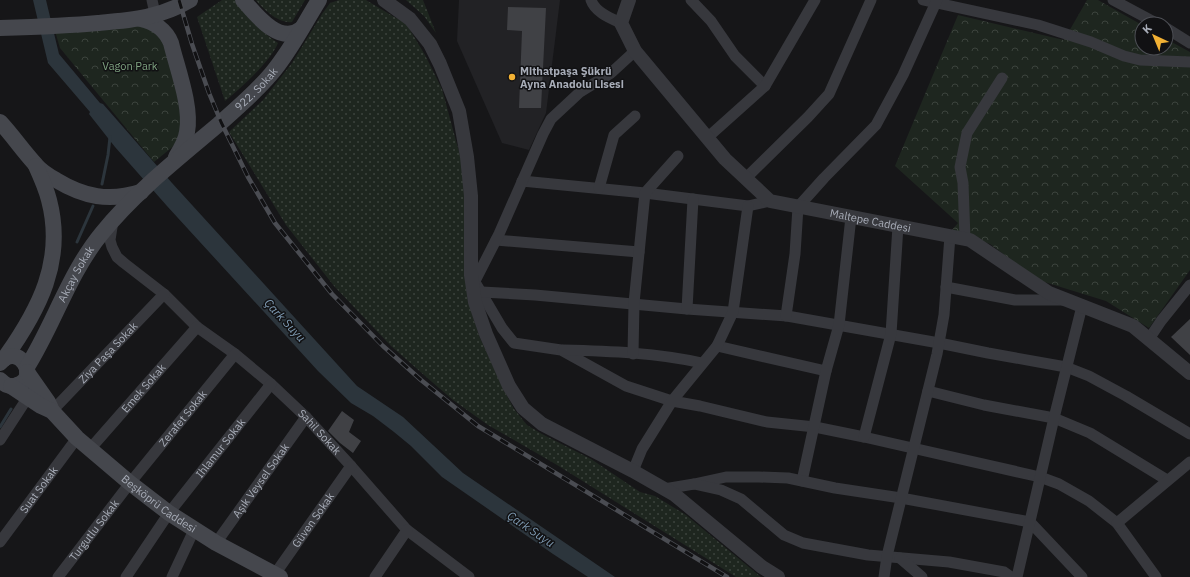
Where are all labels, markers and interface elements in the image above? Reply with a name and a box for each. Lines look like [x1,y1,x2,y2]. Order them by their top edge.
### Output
north arrow [1134,16,1174,56]
text: K [1139,21,1155,37]
park label: Vagon Park [102,59,158,73]
street label: 922. Sokak [232,64,281,114]
place label: Mithatpaşa Şükrü Ayna Anadolu Lisesi [520,64,624,91]
marker: Mithatpaşa Şükrü Ayna Anadolu Lisesi [507,72,517,82]
street label: Maltepe Caddesi [829,206,912,235]
street label: Akçay Sokak [55,243,97,304]
water label: Çark Suyu [261,295,309,345]
street label: Ziya Paşa Sokak [76,319,141,386]
street label: Emek Sokak [118,361,169,415]
street label: Zerafet Sokak [156,387,210,449]
street label: Sahil Sokak [295,406,344,458]
street label: Ihlamur Sokak [193,415,248,481]
street label: Aşık Veysel Sokak [229,440,292,520]
street label: Suat Sokak [17,463,61,516]
street label: Beşköprü Caddesi [119,472,199,536]
street label: Güven Sokak [289,490,337,550]
street label: Turgutlu Sokak [66,497,122,564]
water label: Çark Suyu [505,508,558,550]

